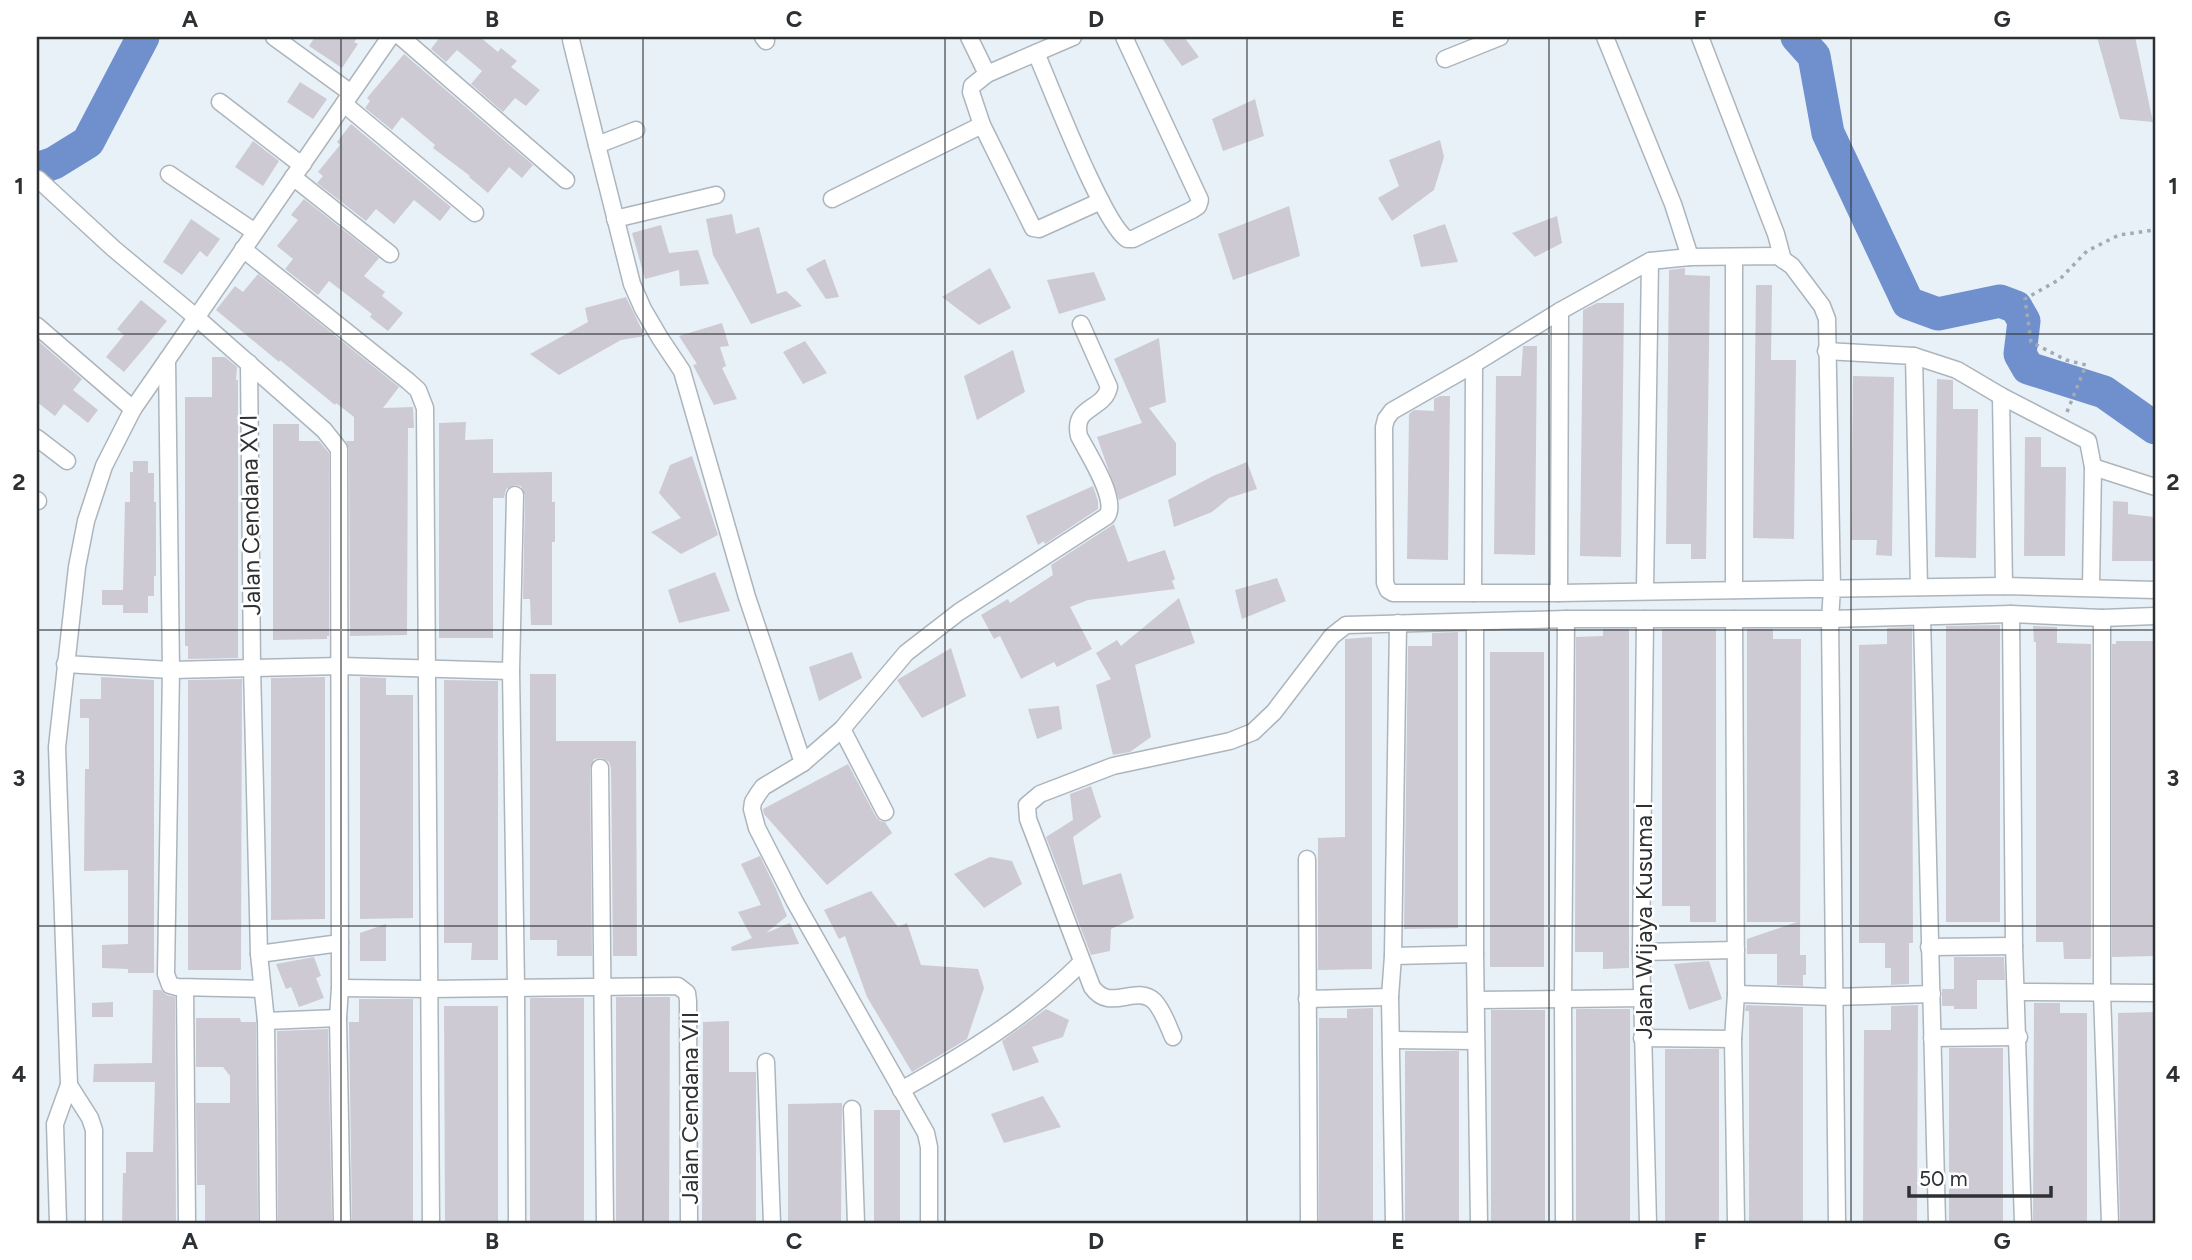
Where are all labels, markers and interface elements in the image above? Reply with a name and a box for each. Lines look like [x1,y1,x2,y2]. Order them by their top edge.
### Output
text: A [182,5,199,33]
text: B [485,5,499,33]
text: C [786,5,803,33]
text: D [1088,5,1104,33]
text: E [1391,5,1405,33]
text: F [1694,5,1707,33]
text: G [1993,5,2011,33]
text: 1 [14,172,24,200]
text: 1 [2168,172,2178,200]
street label: Jalan Cendana XVI [234,414,266,616]
text: 2 [12,468,26,496]
text: 2 [2166,468,2180,496]
text: 3 [13,764,25,792]
text: 3 [2167,764,2179,792]
street label: Jalan Wijaya Kusuma I [1629,803,1658,1039]
street label: Jalan Cendana VII [675,1012,704,1204]
text: 4 [12,1060,26,1088]
text: 4 [2166,1060,2180,1088]
scale bar [1909,1155,2050,1199]
text: 50 m [1919,1166,1968,1191]
text: A [182,1227,199,1255]
text: B [485,1227,499,1255]
text: C [786,1227,803,1255]
text: D [1088,1227,1104,1255]
text: E [1391,1227,1405,1255]
text: F [1694,1227,1707,1255]
text: G [1993,1227,2011,1255]

